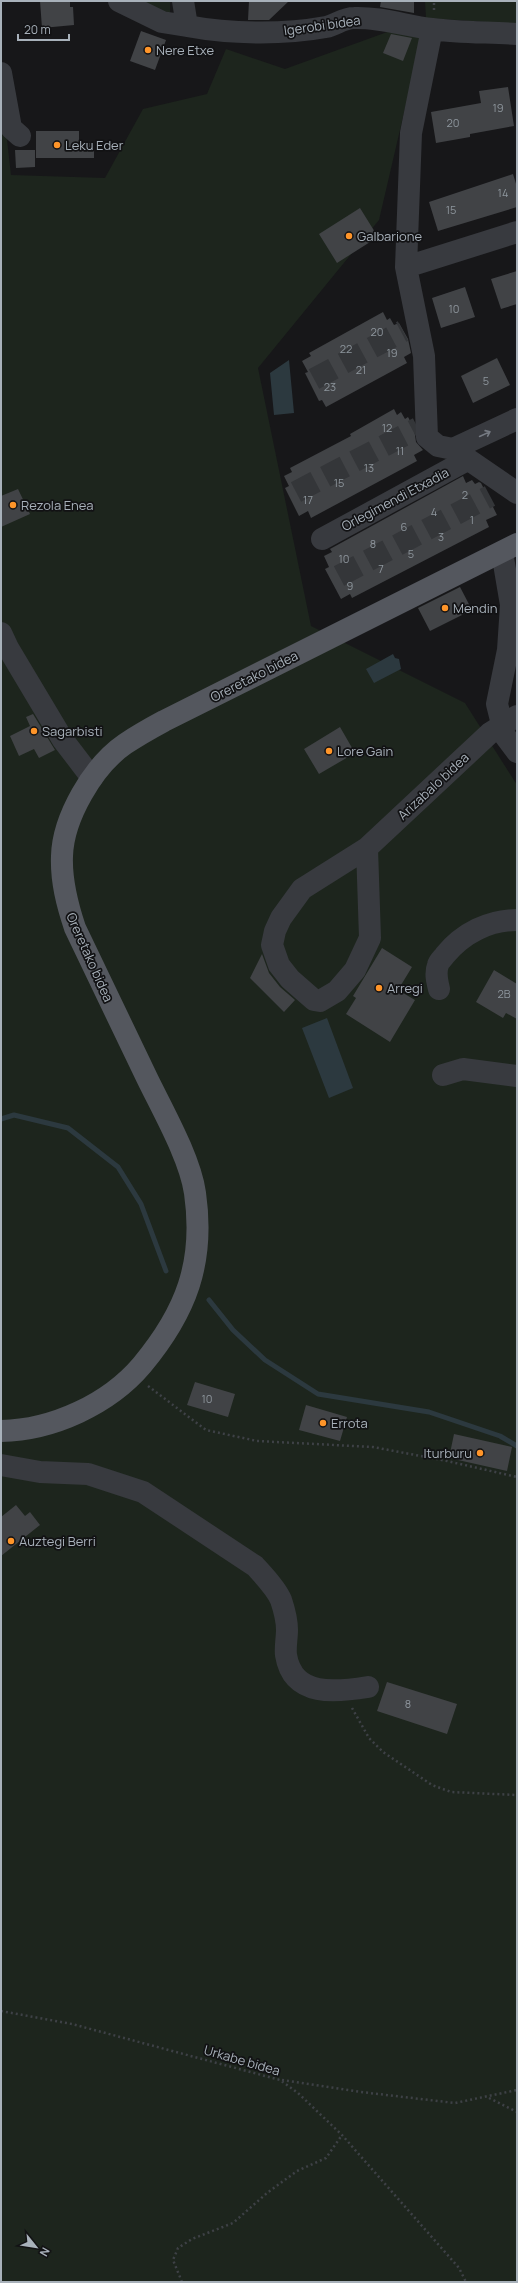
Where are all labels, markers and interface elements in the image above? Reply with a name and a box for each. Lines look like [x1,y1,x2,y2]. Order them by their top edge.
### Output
street label: Igerobi bidea [283,11,361,39]
scale bar [18,16,69,42]
text: 20 m [24,21,51,38]
place label: Nere Etxe [156,41,214,59]
marker: Nere Etxe [143,45,153,55]
house number: 19 [492,100,504,115]
house number: 20 [447,115,459,130]
place label: Leku Eder [65,136,124,154]
marker: Leku Eder [52,140,62,150]
house number: 14 [498,185,508,200]
house number: 15 [446,202,456,217]
place label: Galbarione [357,227,422,245]
marker: Galbarione [344,231,354,241]
house number: 10 [448,301,460,316]
house number: 20 [371,324,383,339]
house number: 22 [340,341,352,356]
house number: 19 [386,345,398,360]
house number: 21 [356,362,366,377]
house number: 5 [483,373,489,388]
house number: 23 [324,379,336,394]
house number: 12 [382,420,392,435]
one-way arrow [479,430,491,437]
house number: 11 [396,443,404,458]
house number: 13 [364,460,374,475]
street label: Orlegimendi Etxadia [338,463,452,535]
house number: 15 [334,475,344,490]
house number: 2 [462,487,468,502]
house number: 17 [303,492,313,507]
place label: Rezola Enea [21,496,93,514]
marker: Rezola Enea [8,500,18,510]
house number: 4 [431,504,437,519]
house number: 1 [470,512,474,527]
house number: 6 [401,519,408,534]
house number: 3 [438,529,444,544]
house number: 8 [370,536,376,551]
house number: 5 [408,546,414,561]
house number: 10 [338,551,350,566]
house number: 7 [378,561,384,576]
house number: 9 [347,578,354,593]
place label: Mendin [453,599,497,617]
marker: Mendin [440,603,450,613]
street label: Oreretako bidea [207,646,301,706]
place label: Sagarbisti [42,722,103,740]
marker: Sagarbisti [29,726,39,736]
place label: Lore Gain [337,742,393,760]
marker: Lore Gain [324,746,334,756]
street label: Arizabalo bidea [394,748,472,824]
street label: Oreretako bidea [62,910,118,1004]
place label: Arregi [387,979,423,997]
marker: Arregi [374,983,384,993]
house number: 2B [497,986,511,1001]
house number: 10 [201,1391,213,1406]
place label: Errota [331,1414,368,1432]
marker: Errota [318,1418,328,1428]
place label: Iturburu [424,1444,472,1462]
marker: Iturburu [475,1448,485,1458]
place label: Auztegi Berri [19,1532,96,1550]
marker: Auztegi Berri [6,1536,16,1546]
house number: 8 [405,1696,411,1711]
street label: Urkabe bidea [202,2041,282,2079]
north arrow [16,2227,56,2267]
text: N [37,2245,54,2260]

